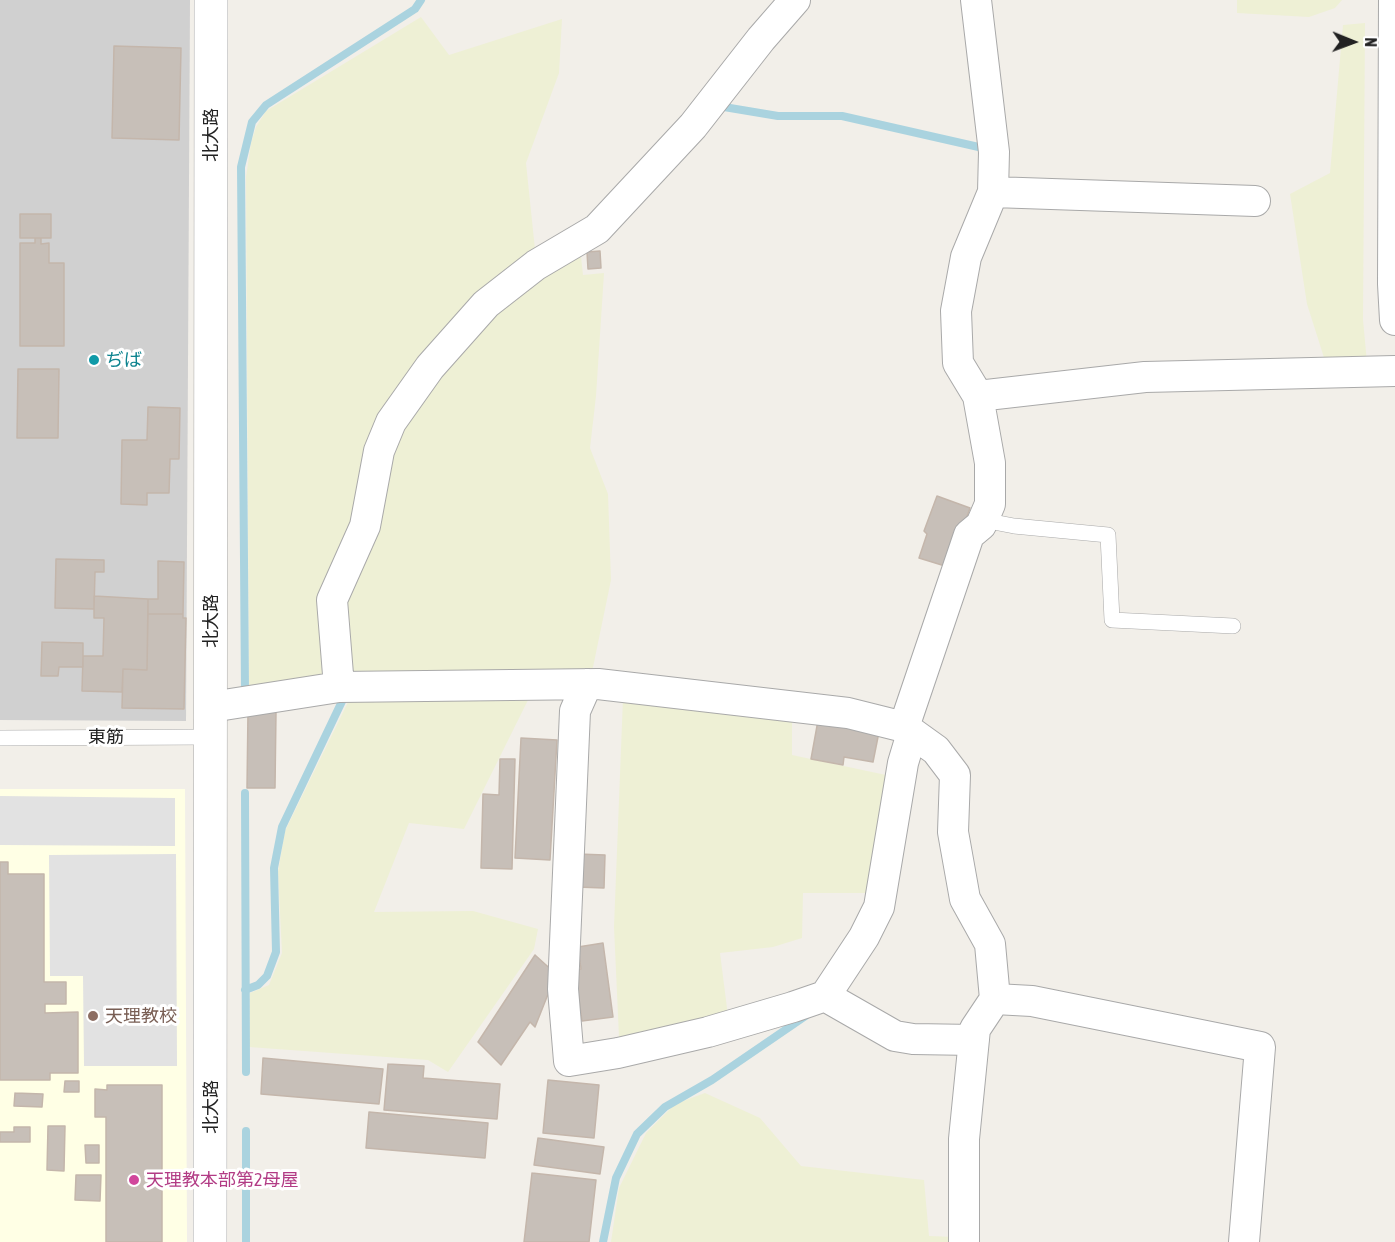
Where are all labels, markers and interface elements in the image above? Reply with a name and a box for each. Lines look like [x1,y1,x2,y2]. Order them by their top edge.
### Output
north arrow [1323,12,1383,72]
text: N [1362,37,1380,47]
street label: 北大路 [200,108,222,162]
place label: ぢば [106,349,142,371]
marker: ぢば [87,353,101,367]
street label: 北大路 [200,594,222,648]
street label: 東筋 [88,726,124,748]
place label: 天理教校 [105,1005,177,1027]
marker: 天理教校 [86,1009,100,1023]
street label: 北大路 [200,1080,222,1134]
place label: 天理教本部第2母屋 [146,1169,298,1191]
marker: 天理教本部第2母屋 [127,1173,141,1187]

